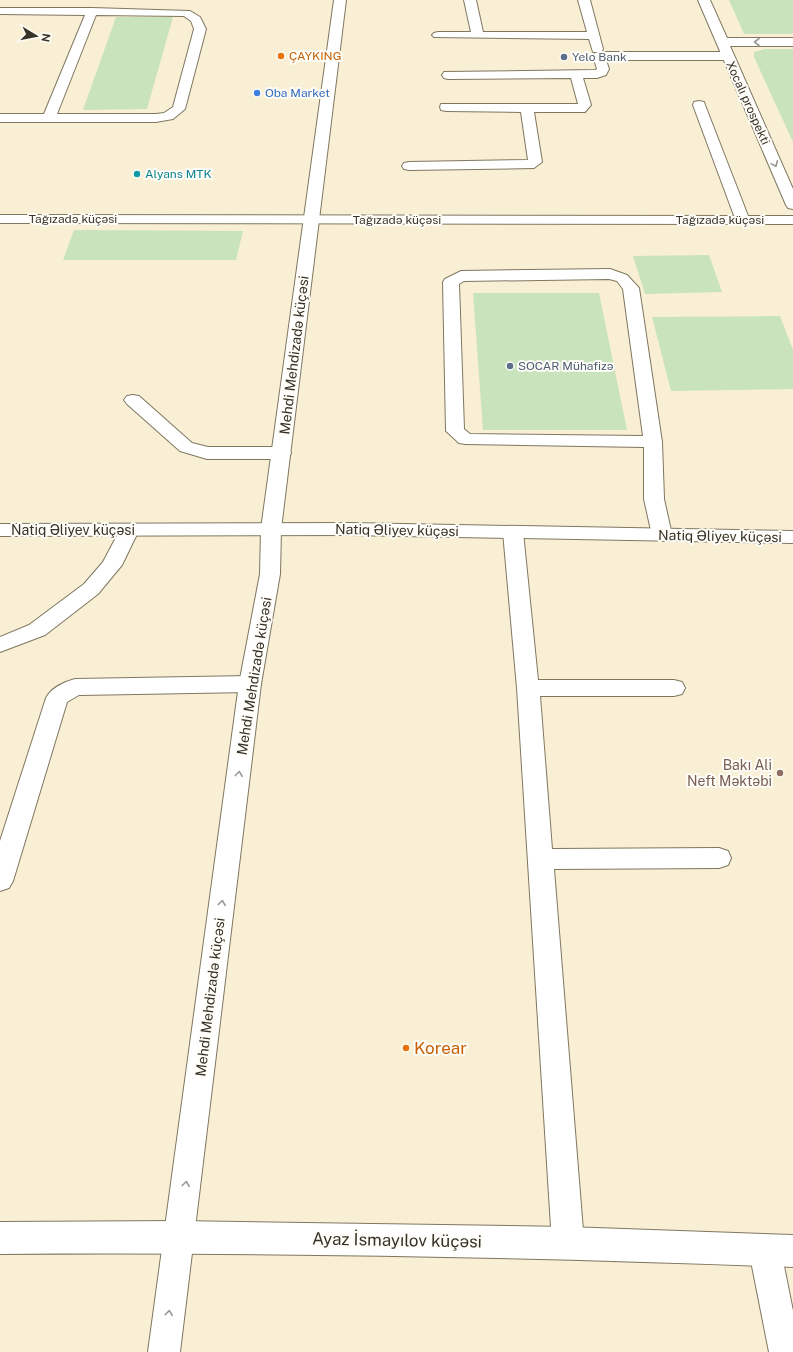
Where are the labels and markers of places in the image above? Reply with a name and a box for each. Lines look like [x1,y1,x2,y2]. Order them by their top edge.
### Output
place label: ÇAYKING [289,49,341,63]
place label: Yelo Bank [572,50,627,64]
marker: ÇAYKING [276,51,286,61]
marker: Yelo Bank [559,52,569,62]
place label: Oba Market [265,86,330,100]
marker: Oba Market [252,88,262,98]
place label: Alyans MTK [145,167,212,181]
marker: Alyans MTK [132,169,142,179]
place label: SOCAR Mühafizə [518,359,614,373]
marker: SOCAR Mühafizə [505,361,515,371]
place label: Bakı Ali Neft Məktəbi [687,757,772,789]
marker: Bakı Ali Neft Məktəbi [775,768,785,778]
place label: Korear [414,1038,467,1058]
marker: Korear [401,1043,411,1053]

